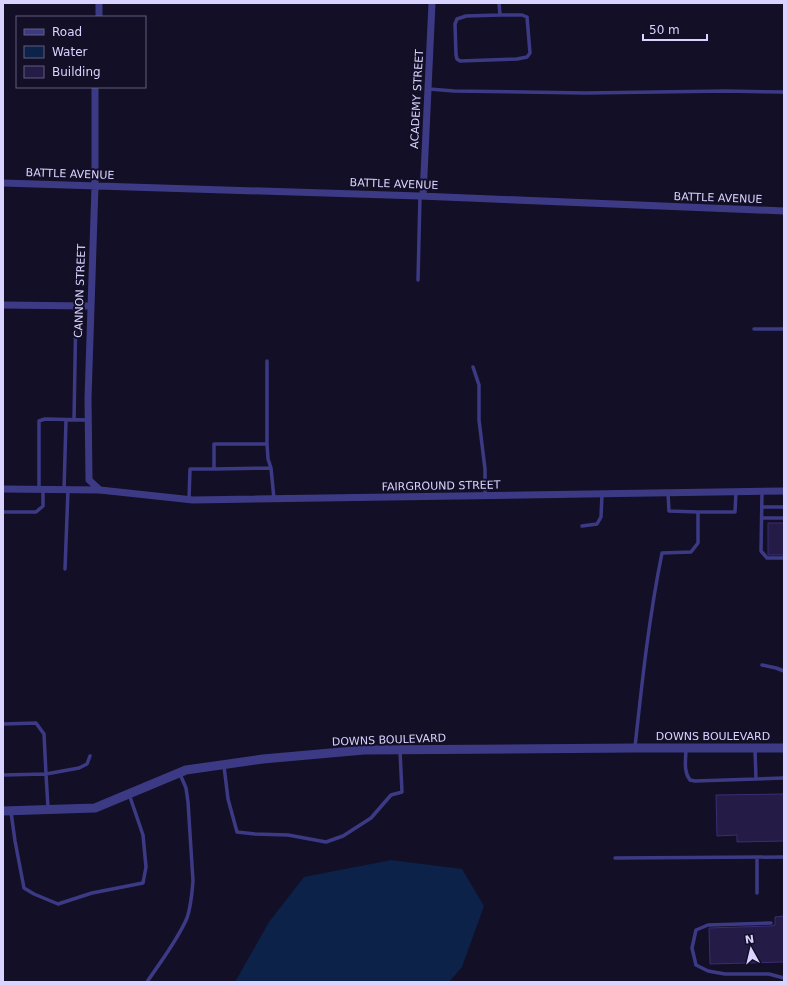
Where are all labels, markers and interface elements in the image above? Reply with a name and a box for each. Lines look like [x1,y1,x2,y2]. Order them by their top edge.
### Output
legend [16,16,146,88]
scale bar [643,16,707,42]
text: 50 m [649,23,680,37]
text: Road [52,25,82,39]
text: Water [52,45,88,59]
street label: ACADEMY STREET [408,49,426,149]
text: Building [52,65,101,79]
street label: BATTLE AVENUE [26,166,115,182]
street label: BATTLE AVENUE [350,176,439,192]
street label: BATTLE AVENUE [674,190,763,206]
street label: CANNON STREET [72,244,88,338]
street label: FAIRGROUND STREET [382,478,501,494]
street label: DOWNS BOULEVARD [656,730,770,743]
street label: DOWNS BOULEVARD [332,732,446,748]
north arrow [731,929,771,969]
text: N [744,933,755,947]

